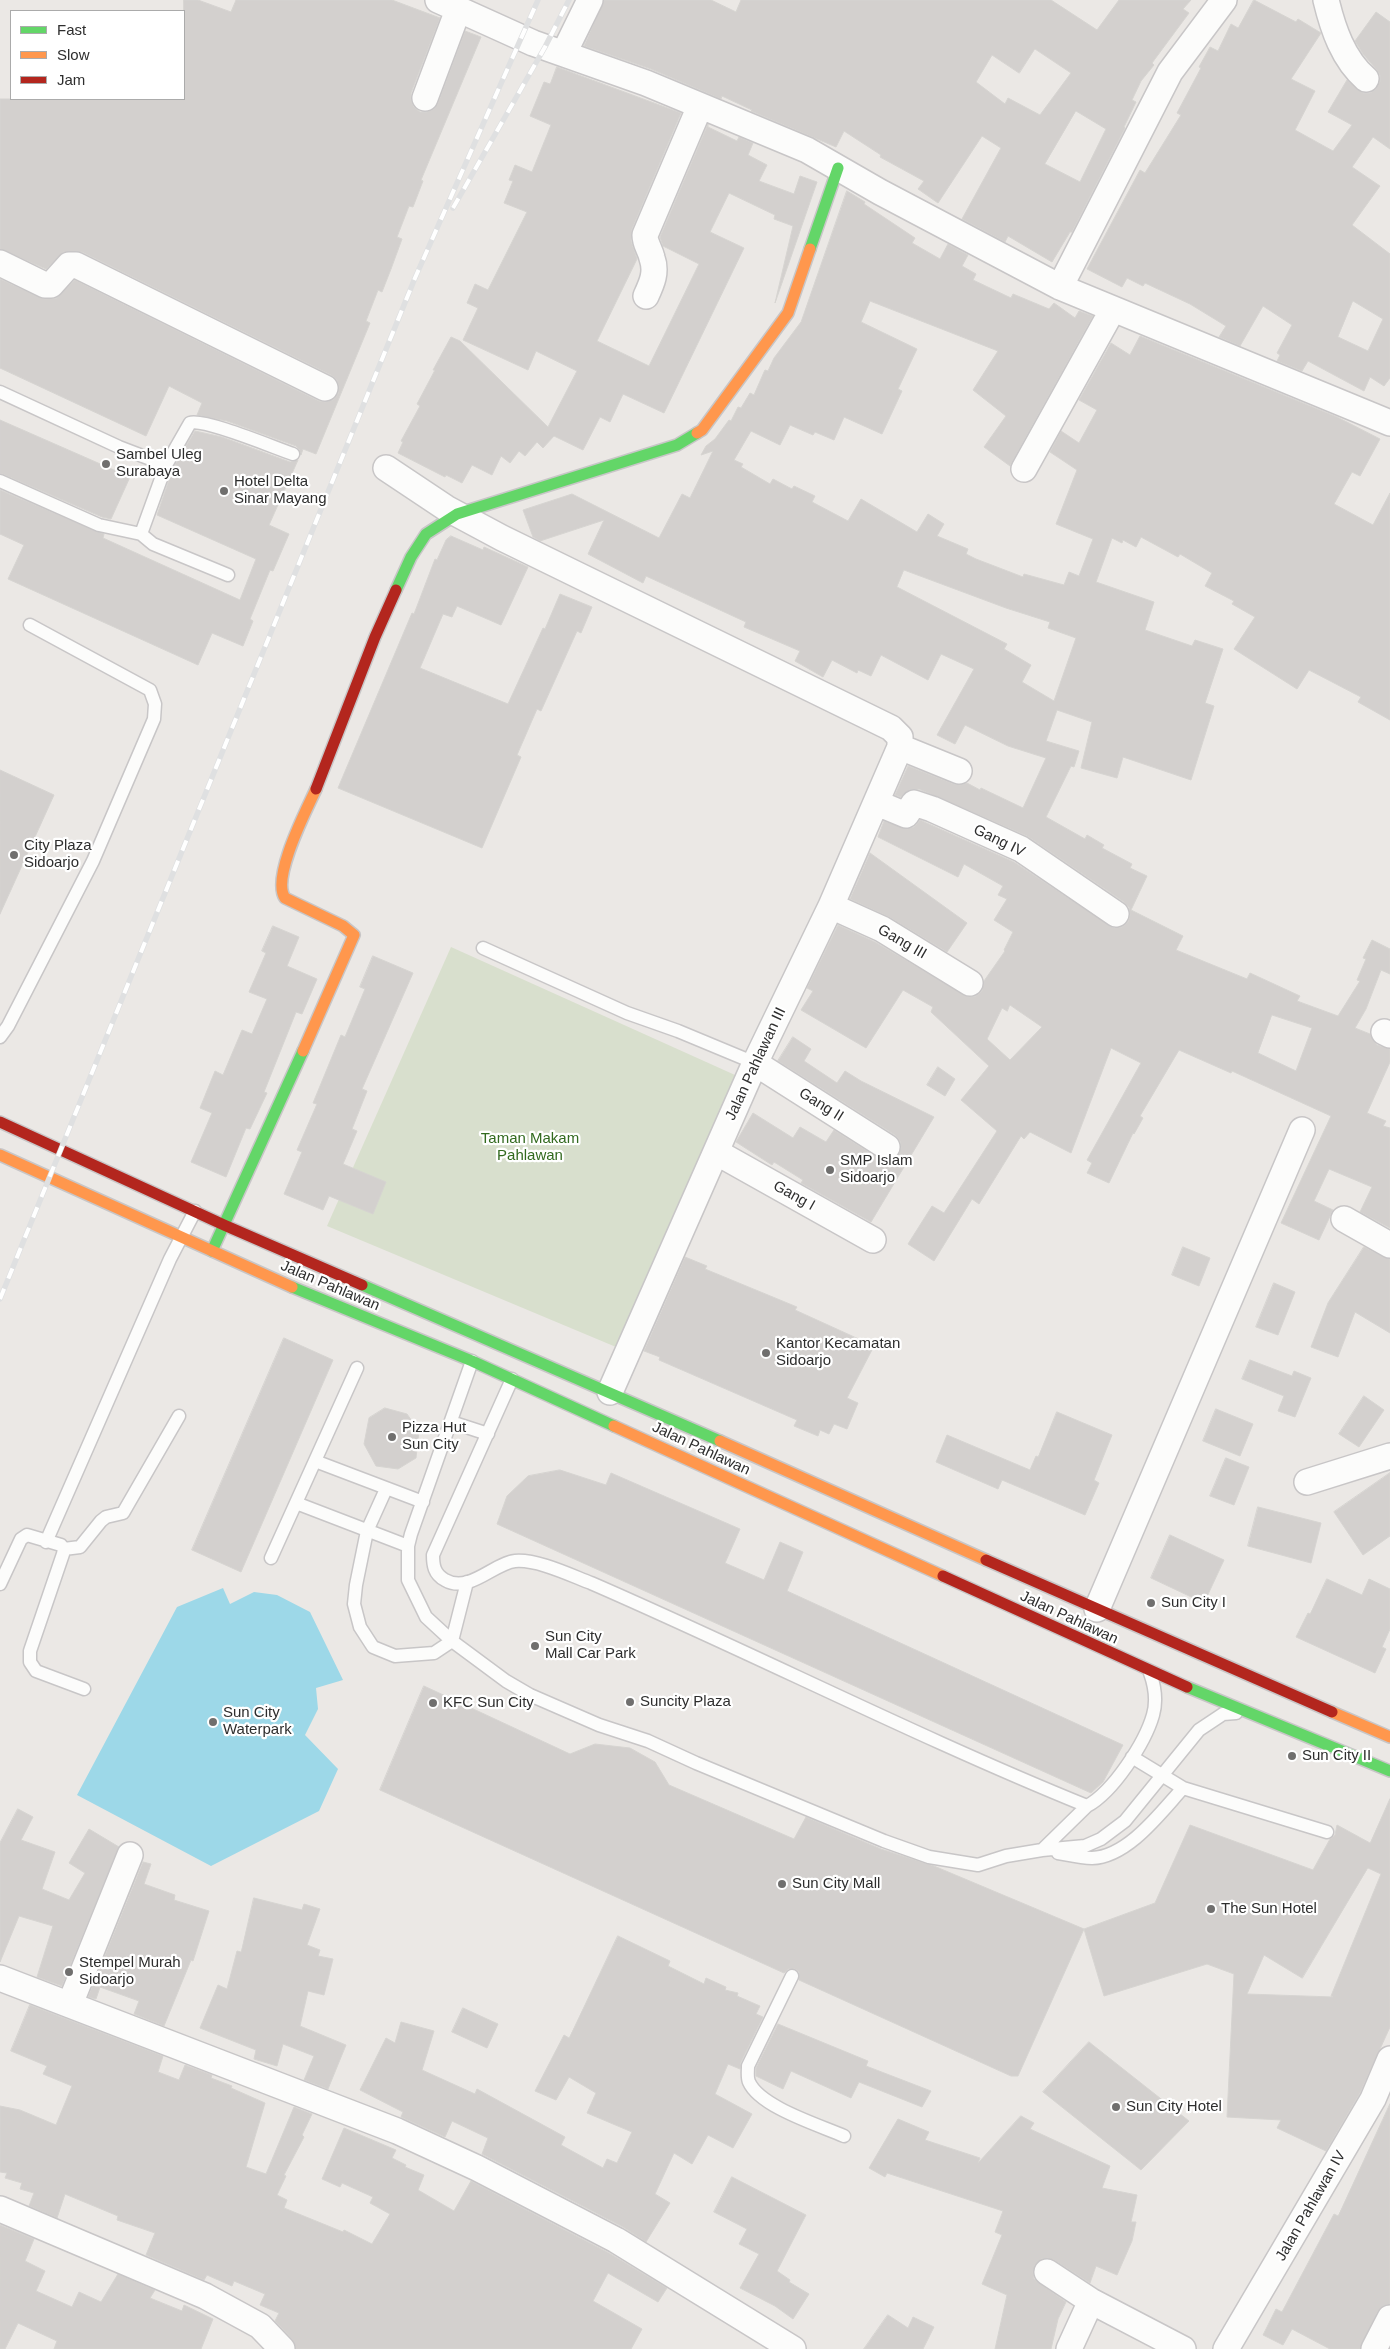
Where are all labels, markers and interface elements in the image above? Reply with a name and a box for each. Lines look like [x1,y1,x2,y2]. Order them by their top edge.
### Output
legend [10,10,185,100]
text: Fast [57,21,86,38]
text: Slow [57,46,90,63]
text: Jam [57,71,85,88]
place label: Sambel Uleg Surabaya [116,446,202,481]
marker: Sambel Uleg Surabaya [100,458,112,470]
place label: Hotel Delta Sinar Mayang [234,473,327,508]
marker: Hotel Delta Sinar Mayang [218,485,230,497]
street label: Gang IV [970,821,1028,861]
place label: City Plaza Sidoarjo [24,837,92,872]
marker: City Plaza Sidoarjo [8,849,20,861]
street label: Gang III [874,921,930,963]
street label: Jalan Pahlawan III [722,1005,790,1123]
street label: Gang II [795,1084,847,1126]
park label: Taman Makam Pahlawan [481,1130,579,1165]
place label: SMP Islam Sidoarjo [840,1152,913,1187]
marker: SMP Islam Sidoarjo [824,1164,836,1176]
street label: Gang I [770,1177,818,1215]
street label: Jalan Pahlawan [278,1257,382,1315]
place label: Kantor Kecamatan Sidoarjo [776,1335,900,1370]
marker: Kantor Kecamatan Sidoarjo [760,1347,772,1359]
street label: Jalan Pahlawan [649,1418,753,1480]
place label: Pizza Hut Sun City [402,1419,466,1454]
marker: Pizza Hut Sun City [386,1431,398,1443]
street label: Jalan Pahlawan [1017,1587,1121,1649]
place label: Sun City I [1161,1594,1226,1612]
marker: Sun City I [1145,1597,1157,1609]
place label: Sun City Mall Car Park [545,1628,636,1663]
marker: Sun City Mall Car Park [529,1640,541,1652]
place label: Suncity Plaza [640,1693,731,1711]
place label: KFC Sun City [443,1694,534,1712]
marker: Suncity Plaza [624,1696,636,1708]
marker: KFC Sun City [427,1697,439,1709]
place label: Sun City Waterpark [223,1704,292,1739]
marker: Sun City Waterpark [207,1716,219,1728]
place label: Sun City II [1302,1747,1371,1765]
marker: Sun City II [1286,1750,1298,1762]
place label: Sun City Mall [792,1875,880,1893]
marker: Sun City Mall [776,1878,788,1890]
place label: The Sun Hotel [1221,1900,1317,1918]
marker: The Sun Hotel [1205,1903,1217,1915]
place label: Stempel Murah Sidoarjo [79,1954,181,1989]
marker: Stempel Murah Sidoarjo [63,1966,75,1978]
place label: Sun City Hotel [1126,2098,1222,2116]
marker: Sun City Hotel [1110,2101,1122,2113]
street label: Jalan Pahlawan IV [1272,2148,1350,2264]

